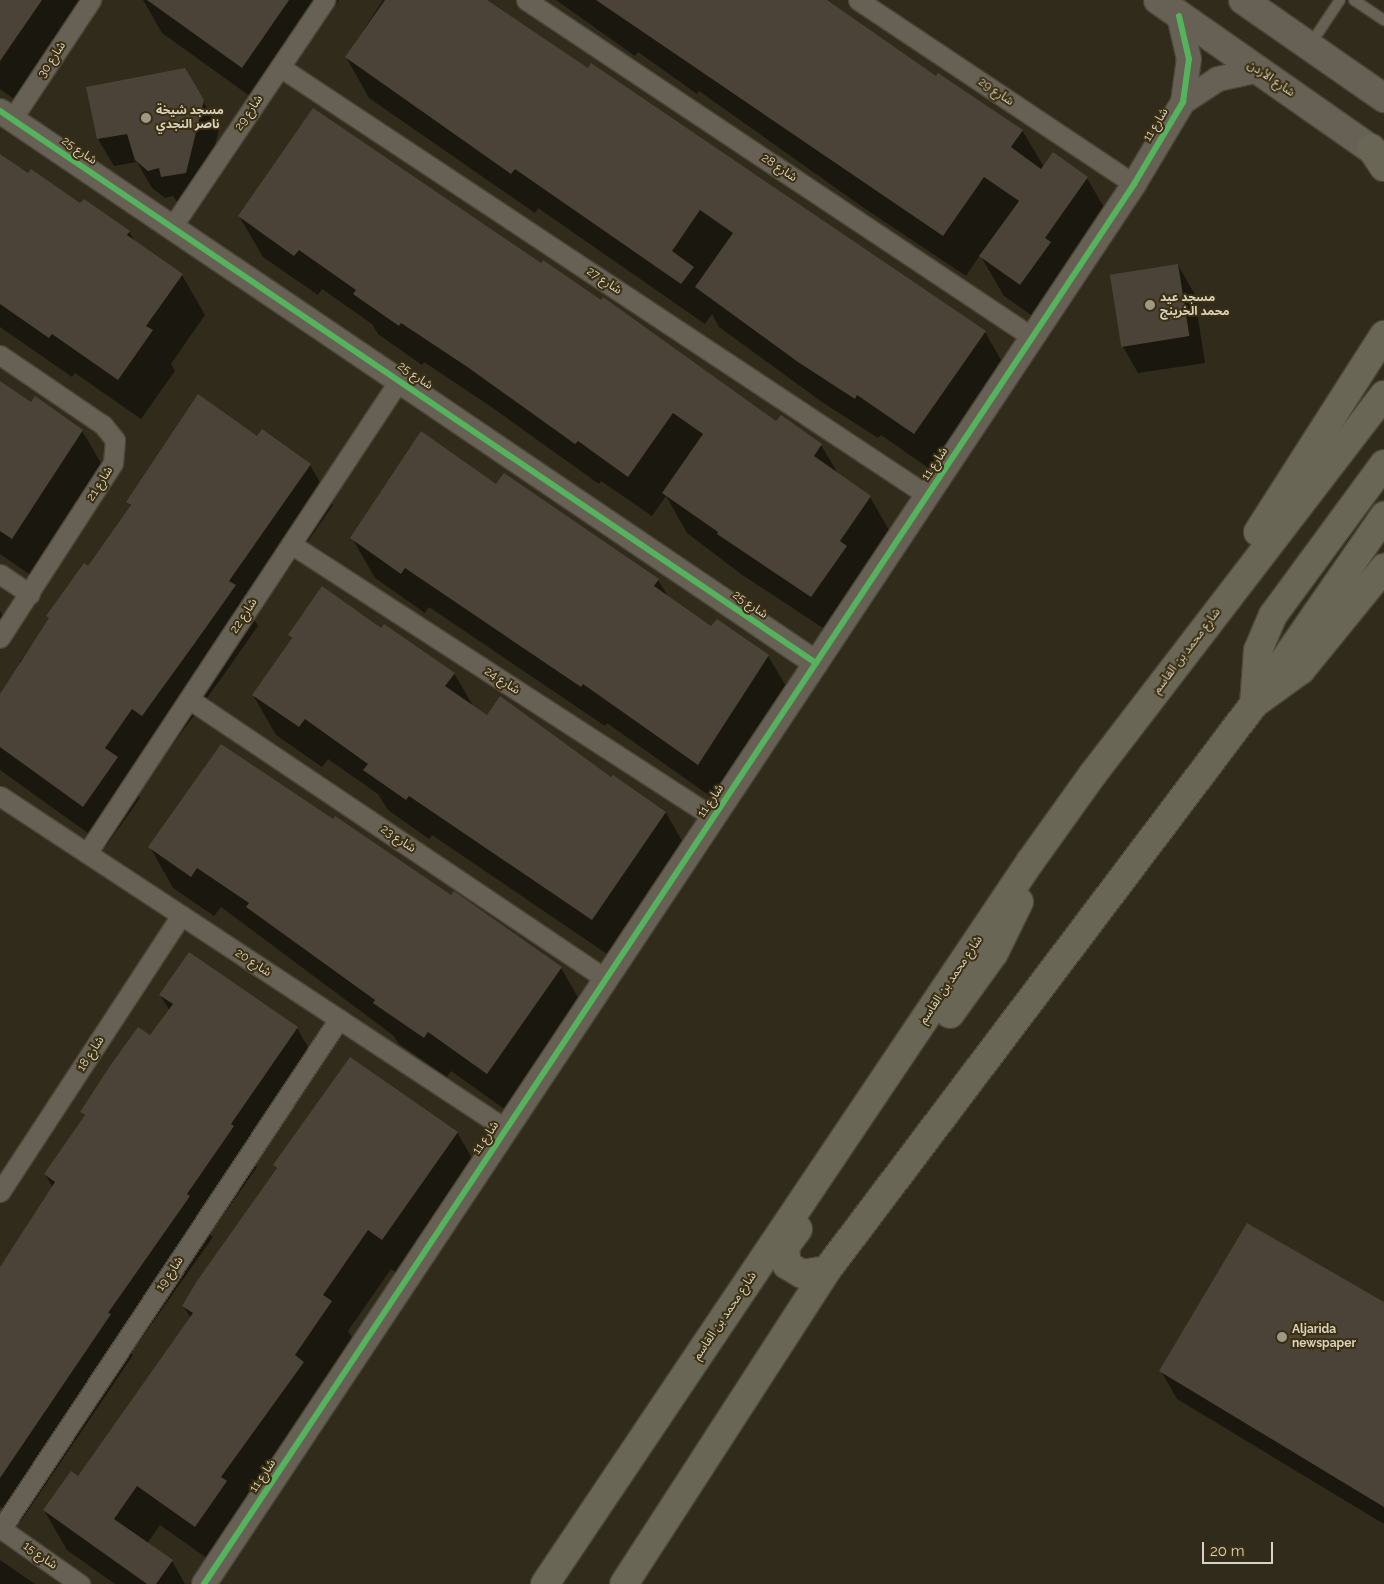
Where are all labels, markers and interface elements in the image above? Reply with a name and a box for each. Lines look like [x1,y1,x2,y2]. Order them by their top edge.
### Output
street label: شارع 30 [35,39,69,81]
street label: شارع الأردن [1244,58,1298,100]
street label: شارع 29 [976,75,1016,109]
street label: شارع 29 [232,93,266,133]
place label: مسجد شيخة ناصر النجدي [156,104,224,132]
street label: شارع 11 [1140,106,1172,144]
marker: مسجد شيخة ناصر النجدي [140,112,152,124]
street label: شارع 25 [59,134,99,168]
street label: شارع 28 [758,151,800,185]
street label: شارع 27 [584,264,624,298]
place label: مسجد عيد محمد الخرينج [1160,291,1230,319]
marker: مسجد عيد محمد الخرينج [1144,299,1156,311]
street label: شارع 25 [395,359,435,393]
street label: شارع 11 [919,445,951,483]
street label: شارع 21 [84,464,116,504]
street label: شارع 25 [730,588,770,622]
street label: شارع 22 [227,596,261,636]
street label: شارع محمد بن القاسم [1150,605,1224,697]
street label: شارع 24 [482,664,522,698]
street label: شارع 11 [695,782,727,820]
street label: شارع 23 [378,822,418,856]
street label: شارع محمد بن القاسم [916,933,986,1027]
street label: شارع 20 [232,946,274,980]
street label: شارع 18 [74,1034,108,1074]
street label: شارع 11 [470,1119,502,1157]
street label: شارع 19 [153,1254,187,1294]
street label: شارع محمد بن القاسم [690,1269,760,1363]
place label: Aljarida newspaper [1292,1323,1356,1351]
marker: Aljarida newspaper [1276,1331,1288,1343]
street label: شارع 11 [247,1457,279,1495]
scale bar [1204,1532,1275,1564]
street label: شارع 15 [20,1539,60,1573]
text: 20 m [1210,1542,1245,1560]

